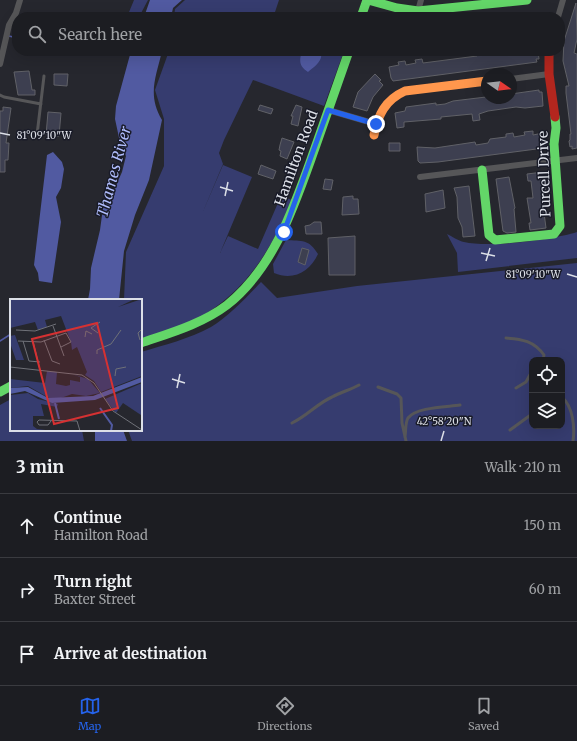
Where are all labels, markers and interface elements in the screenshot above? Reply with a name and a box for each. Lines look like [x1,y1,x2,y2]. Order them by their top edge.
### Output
search box [12,12,565,56]
icon: search [26,23,48,45]
text: Search here [58,25,142,44]
north arrow [481,68,517,104]
street label: Hamilton Road [270,107,322,209]
route end [367,115,385,133]
water label: Thames River [92,123,135,220]
text: 81°09'10"W [17,129,72,142]
street label: Purcell Drive [534,131,554,217]
route start [275,223,293,241]
text: 81°09'10"W [506,268,561,281]
inset map [10,299,142,431]
map controls [529,357,565,429]
button: locate [529,357,565,393]
button: layers [529,393,565,429]
text: 42°58'20"N [417,415,472,428]
text: 3 min [16,456,64,478]
text: Walk · 210 m [485,459,561,476]
text: Continue [54,508,122,527]
icon: ahead [16,515,38,537]
text: 150 m [524,517,561,534]
text: Hamilton Road [54,527,148,544]
text: Turn right [54,572,132,591]
icon: right [16,579,38,601]
text: 60 m [529,581,561,598]
text: Baxter Street [54,591,136,608]
icon: arrive [16,643,38,665]
text: Arrive at destination [54,644,207,663]
tab: Map [78,695,101,733]
tab: Directions [257,695,312,733]
tab: Saved [468,695,499,733]

